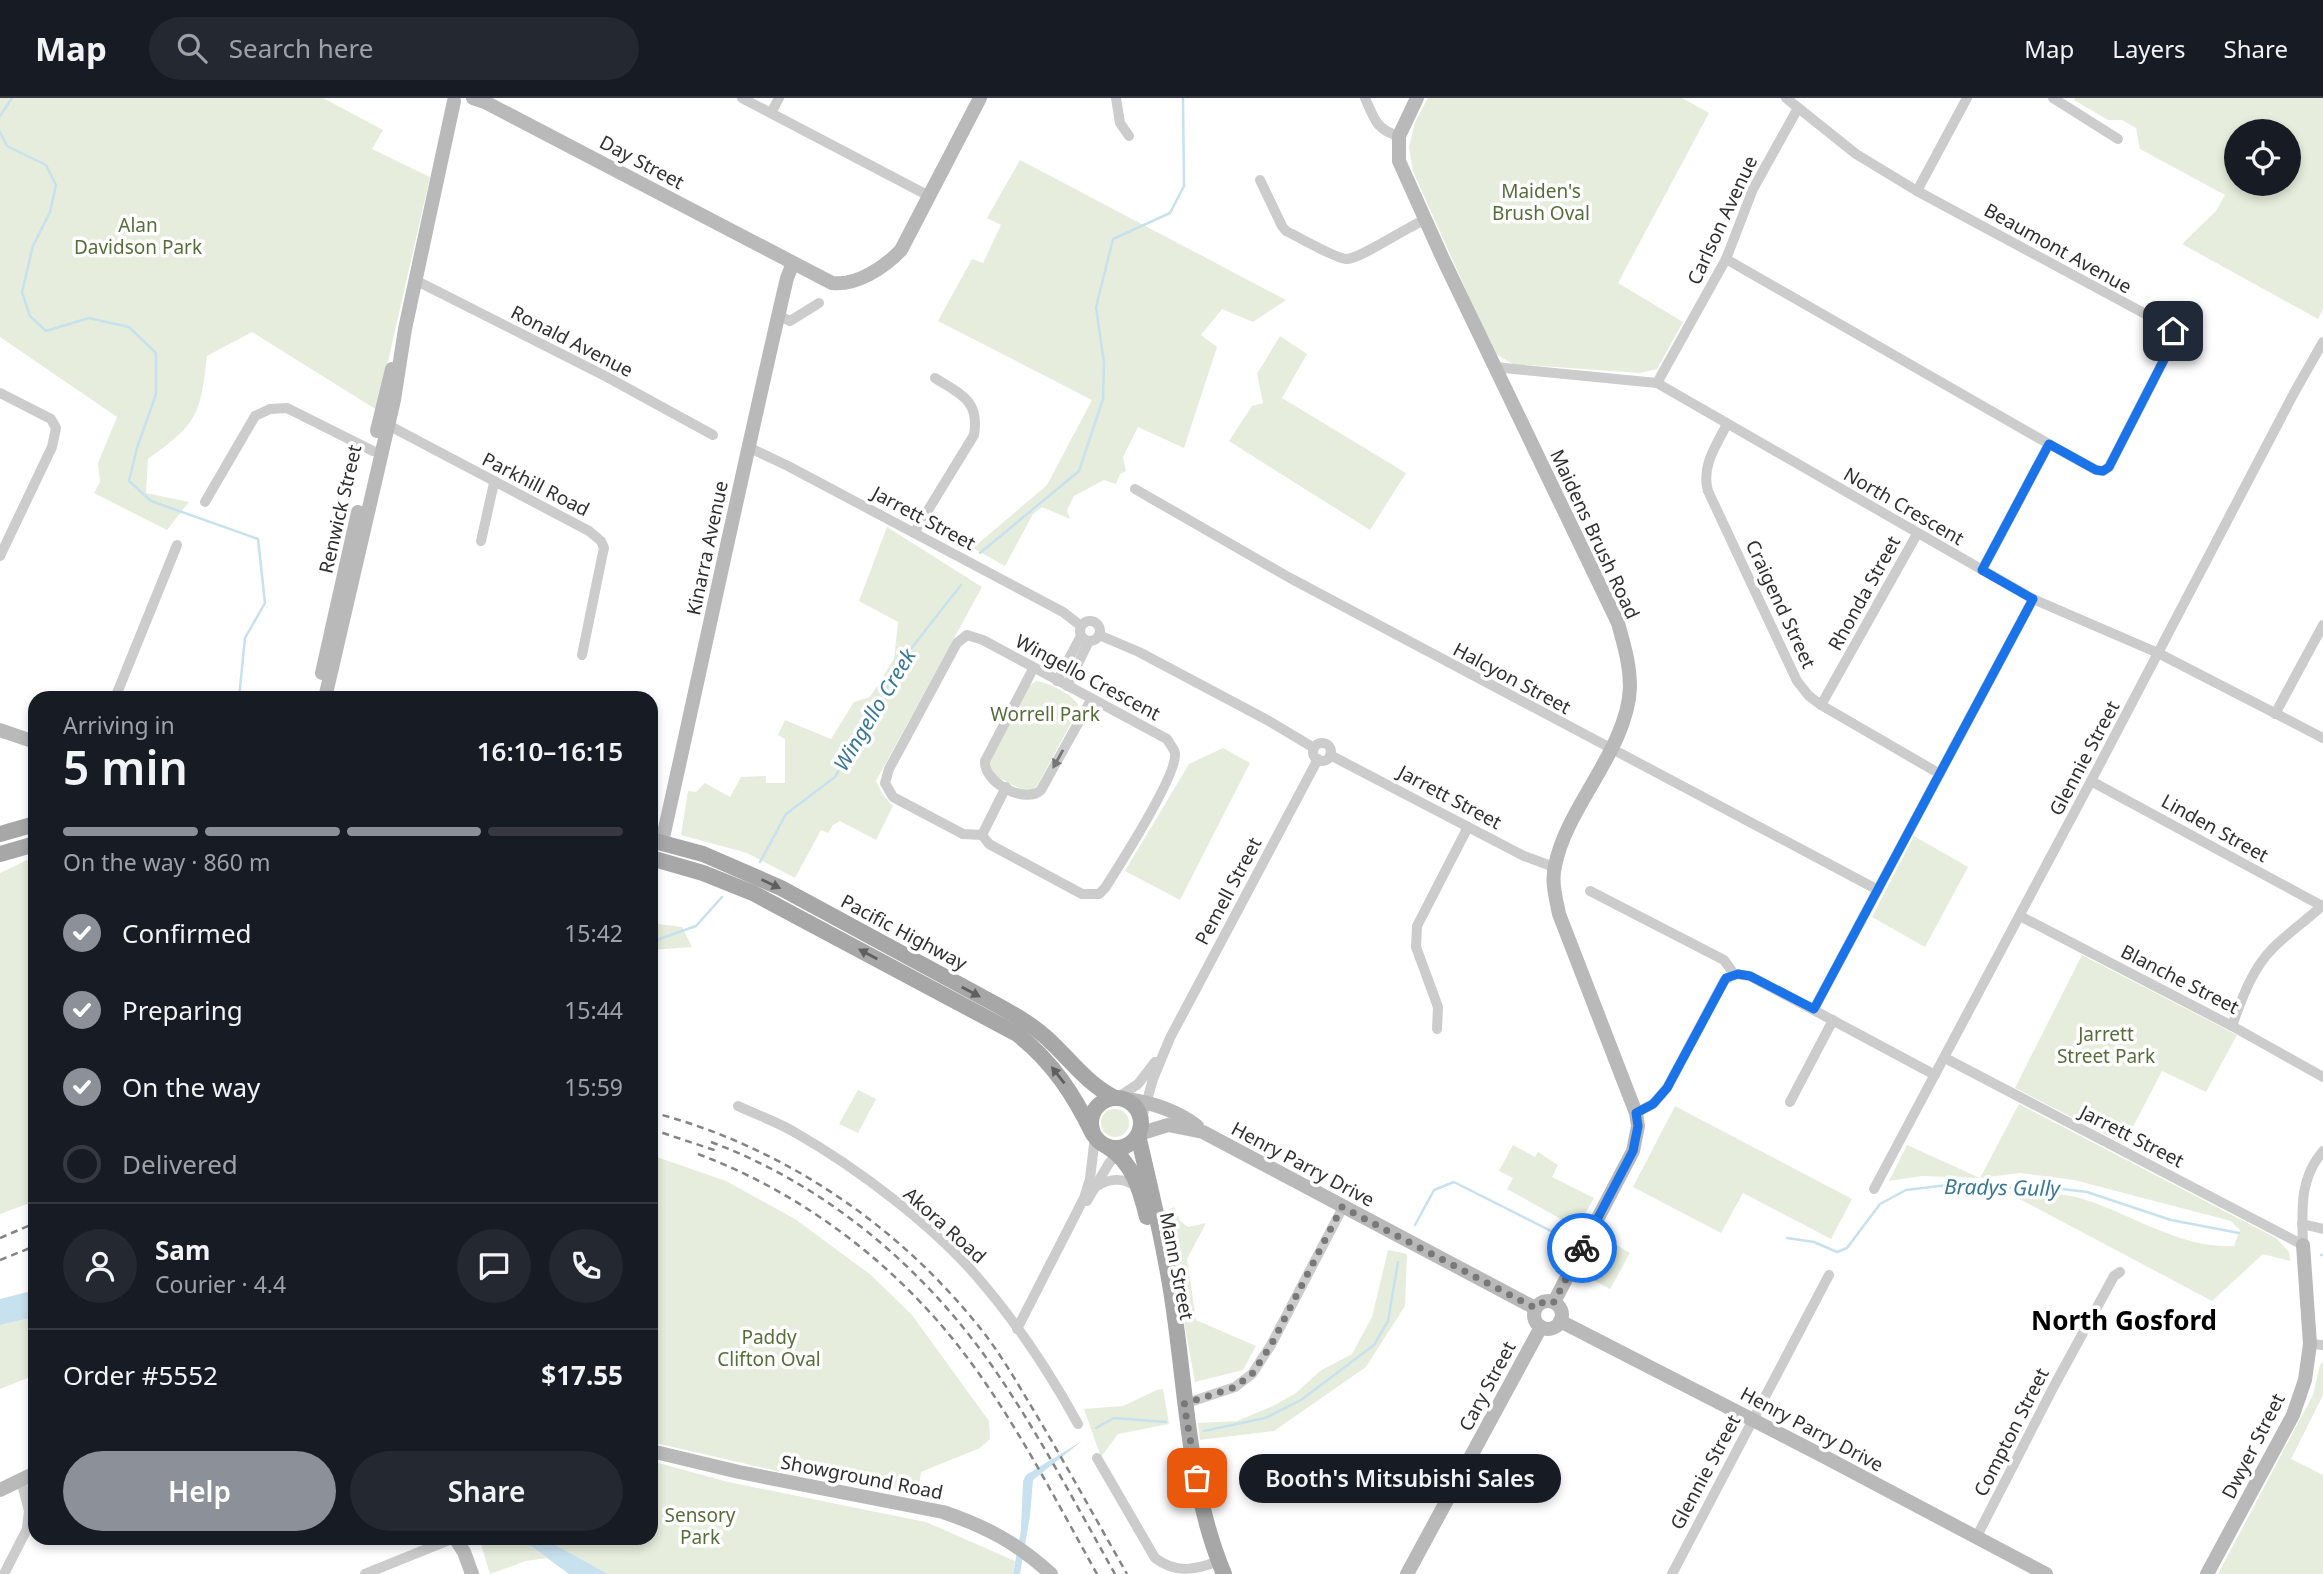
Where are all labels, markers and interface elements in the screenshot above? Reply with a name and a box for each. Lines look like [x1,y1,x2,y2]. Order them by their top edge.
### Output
search box [149,17,639,80]
text: Map [35,26,107,71]
icon: search [173,29,211,67]
text: Search here [229,30,373,66]
text: Map [2024,32,2074,65]
text: Layers [2112,32,2186,65]
text: Share [2224,32,2288,65]
map controls [2224,119,2301,196]
button: locate [2224,119,2301,196]
street label: Day Street [595,129,689,195]
street label: Carlson Avenue [1681,151,1763,289]
park label: Maiden's Brush Oval [1492,178,1590,226]
street label: Beaumont Avenue [1980,197,2136,299]
park label: Alan Davidson Park [74,212,202,260]
street label: Ronald Avenue [506,299,638,383]
pin [2143,301,2203,361]
icon: home [2154,312,2192,350]
street label: Renwick Street [313,442,367,576]
street label: Maidens Brush Road [1544,445,1646,623]
street label: Parkhill Road [478,446,594,522]
street label: North Crescent [1839,461,1969,551]
street label: Kinarra Avenue [680,478,734,618]
street label: Jarrett Street [866,479,980,556]
street label: Rhonda Street [1822,531,1906,655]
street label: Craigend Street [1740,536,1822,673]
street label: Wingello Crescent [1011,628,1165,726]
street label: Halcyon Street [1449,636,1575,720]
water label: Wingello Creek [827,642,922,776]
street label: Glennie Street [2043,696,2125,820]
park label: Worrell Park [990,701,1100,727]
text: Arriving in [63,709,175,741]
text: 16:10–16:15 [477,733,623,769]
text: 5 min [63,736,188,798]
one-way arrow [1052,750,1064,769]
street label: Jarrett Street [1392,758,1506,835]
street label: Linden Street [2157,788,2273,868]
street label: Pemell Street [1189,832,1267,949]
text: On the way · 860 m [63,846,270,878]
one-way arrow [761,878,781,889]
street label: Pacific Highway [836,888,972,976]
icon: check [63,914,101,952]
text: Confirmed [122,915,252,951]
text: 15:42 [564,917,623,949]
street label: Blanche Street [2117,938,2244,1020]
one-way arrow [858,949,878,960]
one-way arrow [961,986,981,998]
icon: check [63,991,101,1029]
text: Preparing [122,992,243,1028]
text: 15:44 [564,994,623,1026]
park label: Jarrett Street Park [2057,1021,2155,1069]
one-way arrow [1051,1067,1066,1085]
icon: check [63,1068,101,1106]
text: On the way [122,1069,260,1105]
text: 15:59 [564,1071,623,1103]
street label: Jarrett Street [2074,1098,2189,1173]
street label: Henry Parry Drive [1227,1115,1379,1213]
text: Delivered [122,1146,238,1182]
water label: Bradys Gully [1944,1172,2061,1202]
street label: Akora Road [898,1181,992,1269]
street label: Mann Street [1154,1210,1200,1322]
courier [1547,1213,1617,1283]
button: person [63,1229,137,1303]
button: chat [457,1229,531,1303]
button: phone [549,1229,623,1303]
icon: bike [1563,1229,1601,1267]
text: Sam [155,1232,210,1268]
text: Courier · 4.4 [155,1268,286,1300]
district label: North Gosford [2031,1302,2217,1338]
park label: Paddy Clifton Oval [717,1324,821,1372]
street label: Cary Street [1452,1336,1522,1435]
text: Order #5552 [63,1357,218,1393]
text: $17.55 [541,1357,623,1393]
street label: Compton Street [1967,1363,2055,1501]
street label: Henry Parry Drive [1736,1380,1888,1478]
street label: Dwyer Street [2215,1389,2291,1503]
street label: Glennie Street [1664,1410,1746,1534]
pin [1167,1448,1227,1508]
street label: Showground Road [779,1449,945,1505]
button: Help [63,1451,336,1531]
button: Share [350,1451,623,1531]
callout: Booth's Mitsubishi Sales [1239,1454,1561,1502]
icon: bag [1178,1459,1216,1497]
text: Booth's Mitsubishi Sales [1265,1462,1535,1494]
park label: Sensory Park [664,1502,736,1550]

